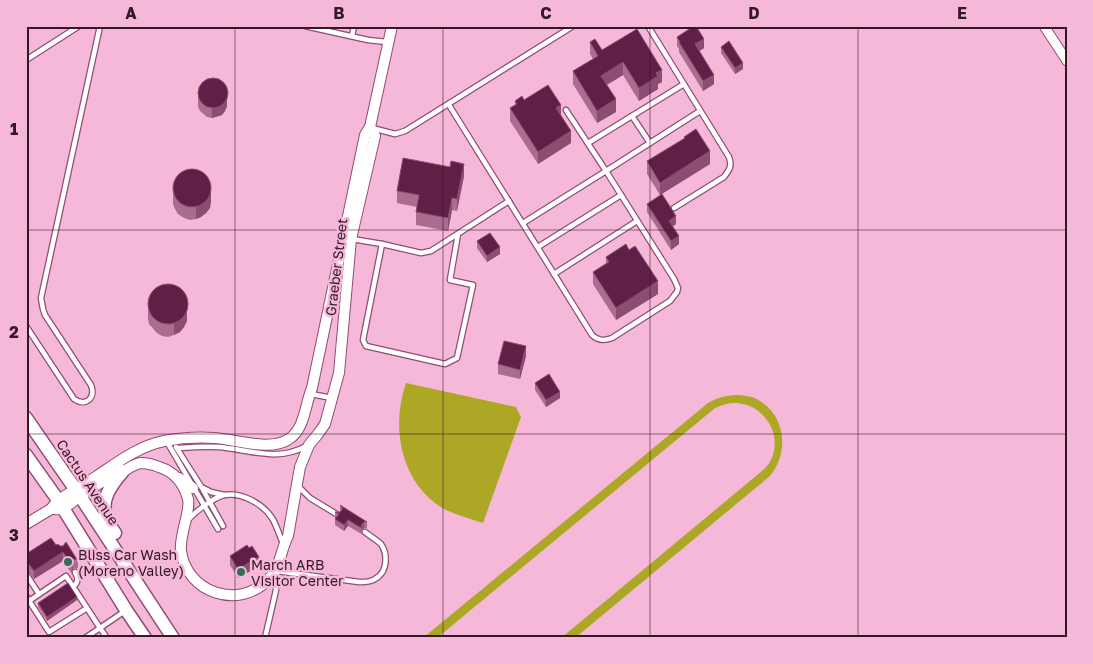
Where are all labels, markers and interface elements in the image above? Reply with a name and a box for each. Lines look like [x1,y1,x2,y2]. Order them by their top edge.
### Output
text: A [125,3,137,23]
text: B [333,3,345,23]
text: C [540,3,552,23]
text: D [748,3,760,23]
text: E [957,3,967,23]
text: 1 [10,119,18,139]
street label: Graeber Street [322,217,350,317]
text: 2 [9,322,19,342]
street label: Cactus Avenue [53,436,123,528]
text: 3 [9,525,19,545]
place label: Bliss Car Wash (Moreno Valley) [78,546,184,579]
marker: Bliss Car Wash (Moreno Valley) [62,556,74,568]
place label: March ARB Visitor Center [251,556,344,589]
marker: March ARB Visitor Center [235,566,247,578]

